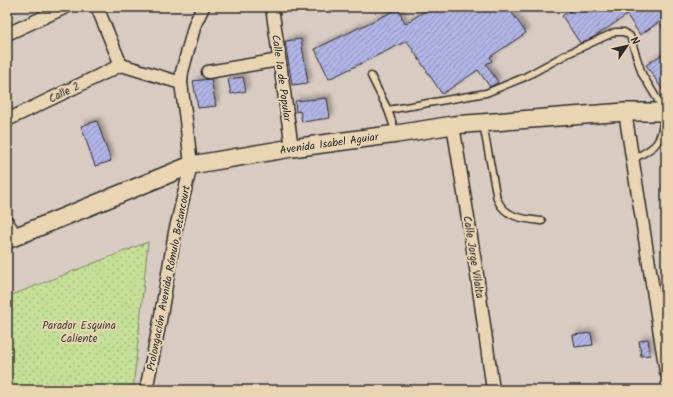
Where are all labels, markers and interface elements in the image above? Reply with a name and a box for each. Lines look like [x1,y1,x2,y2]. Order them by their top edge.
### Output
north arrow [607,26,647,66]
text: N [625,33,644,49]
street label: Calle 1a de Popular [266,34,296,124]
street label: Calle 2 [46,78,83,108]
street label: Avenida Isabel Aguiar [279,128,381,160]
street label: Prolongación Avenida Rómulo Betancourt [142,183,196,373]
street label: Calle Jorge Vilalta [458,215,488,300]
park label: Parador Esquina Caliente [42,317,116,348]

